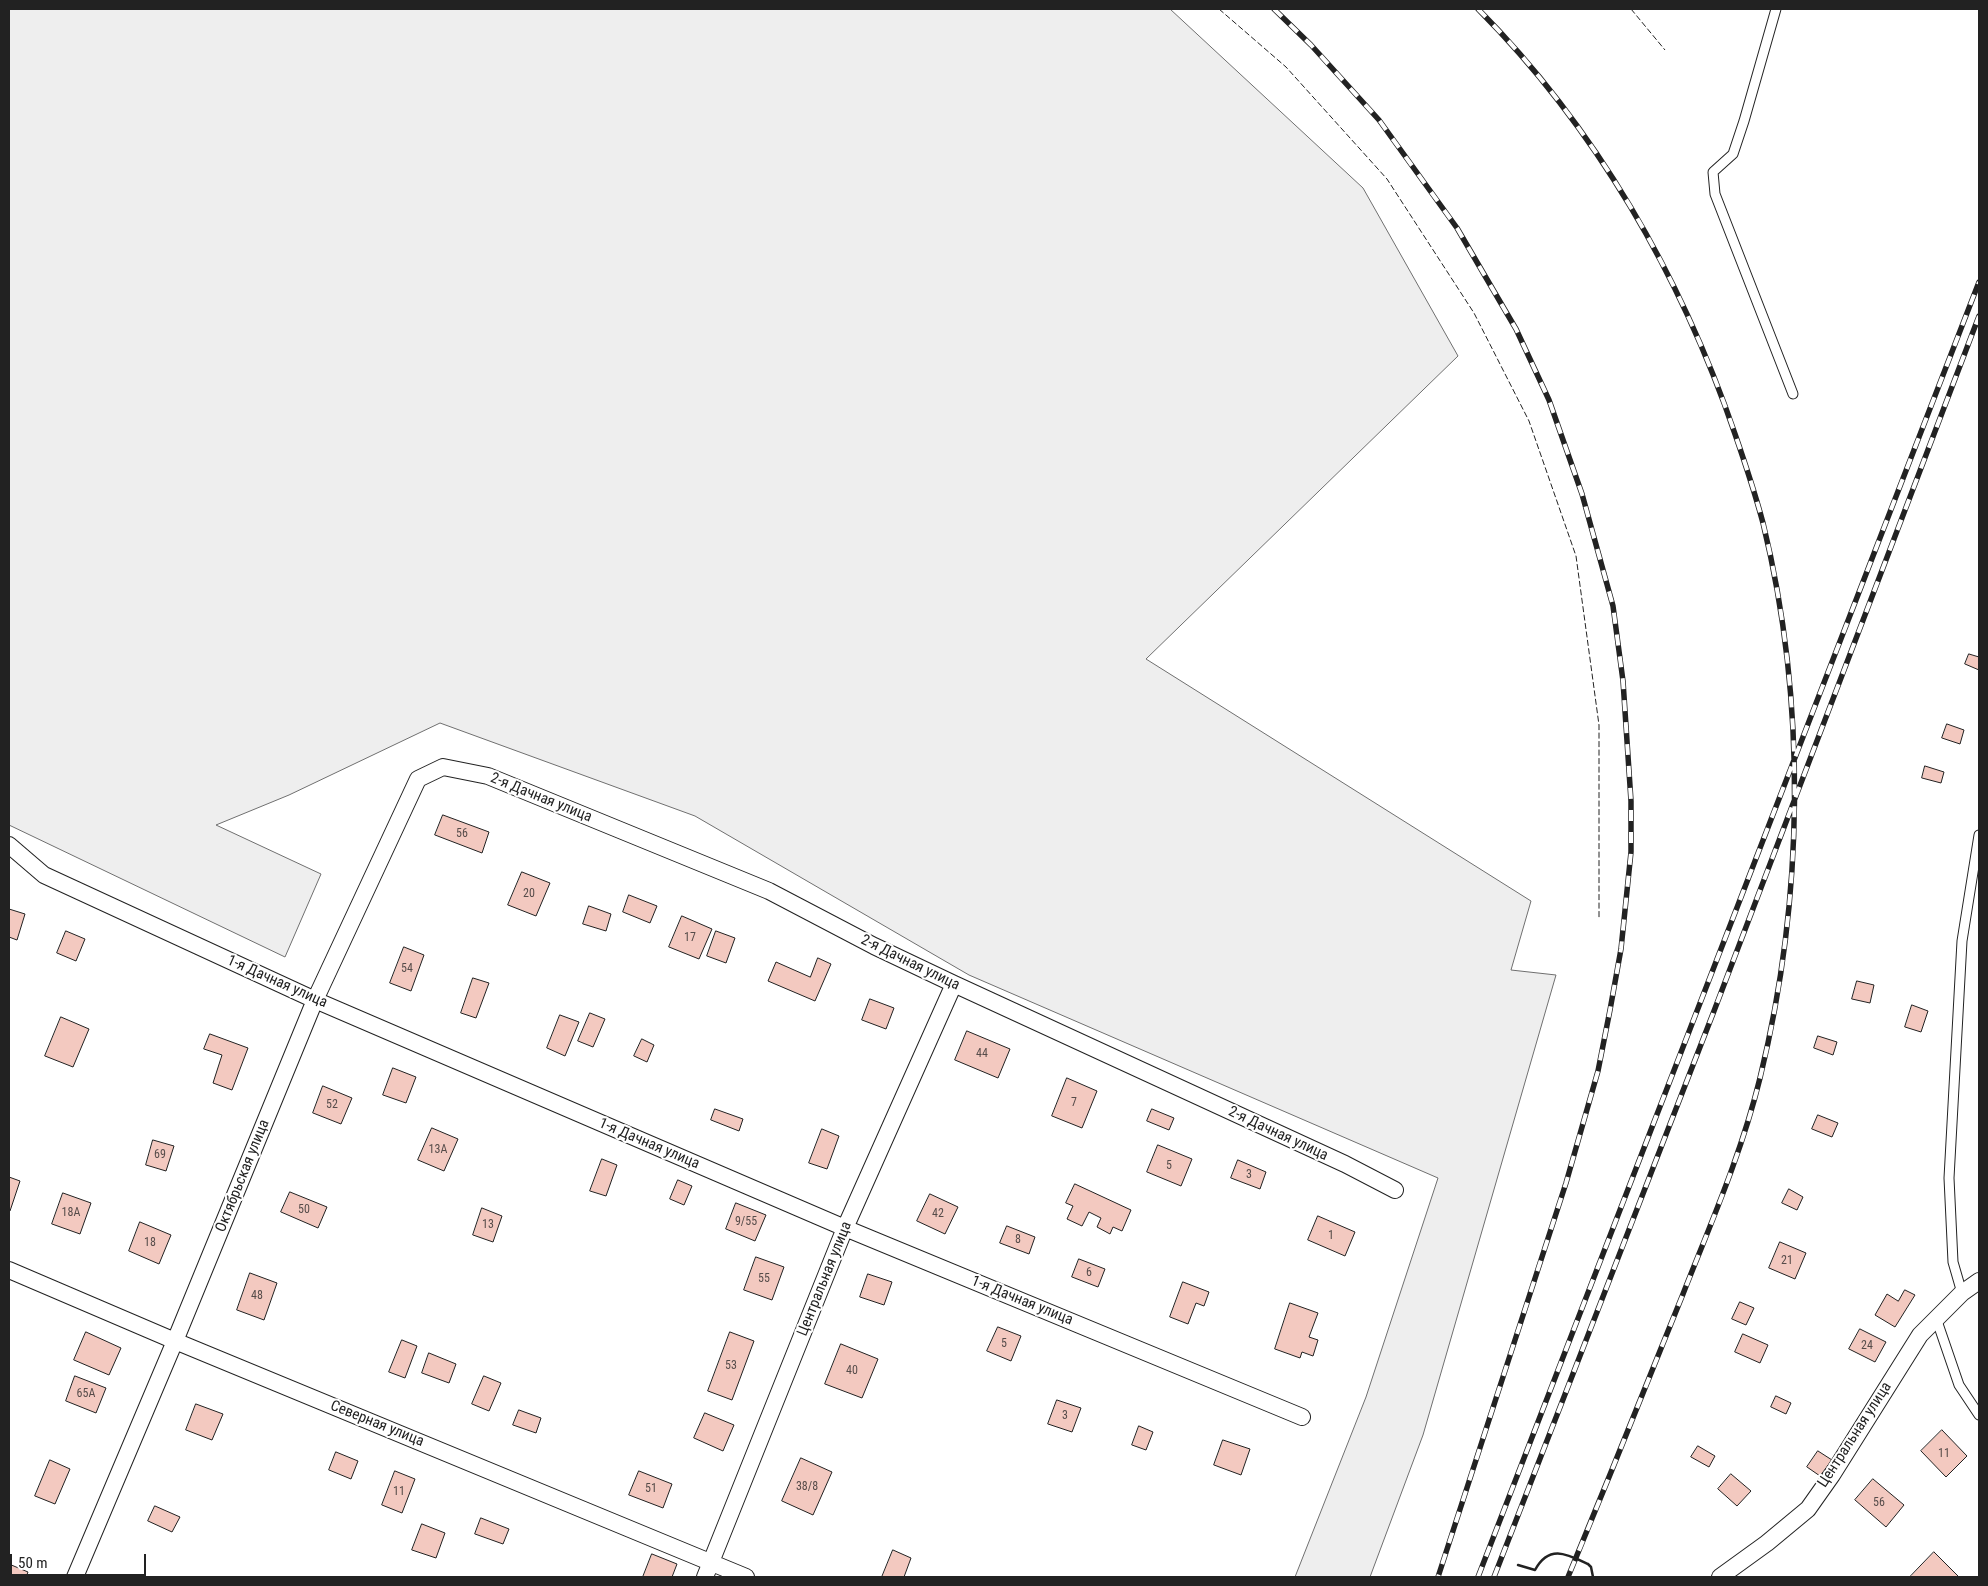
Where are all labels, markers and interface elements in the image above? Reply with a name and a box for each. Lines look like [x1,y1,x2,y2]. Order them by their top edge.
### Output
street label: 2-я Дачная улица [488,769,594,827]
house number: 56 [456,827,468,841]
house number: 20 [523,887,535,901]
house number: 17 [684,931,696,945]
street label: 2-я Дачная улица [858,931,962,995]
street label: 1-я Дачная улица [224,952,330,1012]
house number: 54 [401,962,413,976]
house number: 44 [976,1047,988,1061]
house number: 7 [1071,1096,1077,1110]
house number: 52 [326,1098,338,1112]
street label: 2-я Дачная улица [1225,1103,1331,1165]
street label: 1-я Дачная улица [596,1115,702,1173]
street label: Октябрьская улица [212,1117,274,1235]
house number: 13A [429,1143,447,1157]
house number: 69 [154,1148,166,1162]
house number: 5 [1166,1159,1172,1173]
house number: 3 [1246,1168,1252,1182]
house number: 50 [298,1203,310,1217]
house number: 18А [62,1206,80,1220]
house number: 42 [932,1207,944,1221]
house number: 9/55 [735,1215,757,1229]
house number: 13 [482,1218,494,1232]
street label: Центральная улица [794,1219,856,1339]
house number: 1 [1328,1229,1334,1243]
house number: 8 [1015,1233,1021,1247]
house number: 18 [144,1236,156,1250]
house number: 21 [1781,1254,1793,1268]
house number: 6 [1086,1266,1092,1280]
house number: 55 [758,1272,770,1286]
street label: 1-я Дачная улица [969,1272,1075,1330]
house number: 48 [251,1289,263,1303]
house number: 5 [1001,1337,1007,1351]
house number: 24 [1861,1339,1873,1353]
house number: 53 [725,1359,737,1373]
house number: 40 [846,1364,858,1378]
street label: Центральная улица [1814,1379,1896,1491]
house number: 65А [77,1387,95,1401]
street label: Северная улица [328,1397,426,1451]
house number: 3 [1062,1409,1068,1423]
house number: 11 [1938,1447,1950,1461]
house number: 38/8 [796,1480,818,1494]
house number: 51 [645,1482,657,1496]
house number: 11 [393,1485,405,1499]
house number: 56 [1873,1496,1885,1510]
scale bar [12,1544,149,1576]
text: 50 m [18,1554,48,1572]

